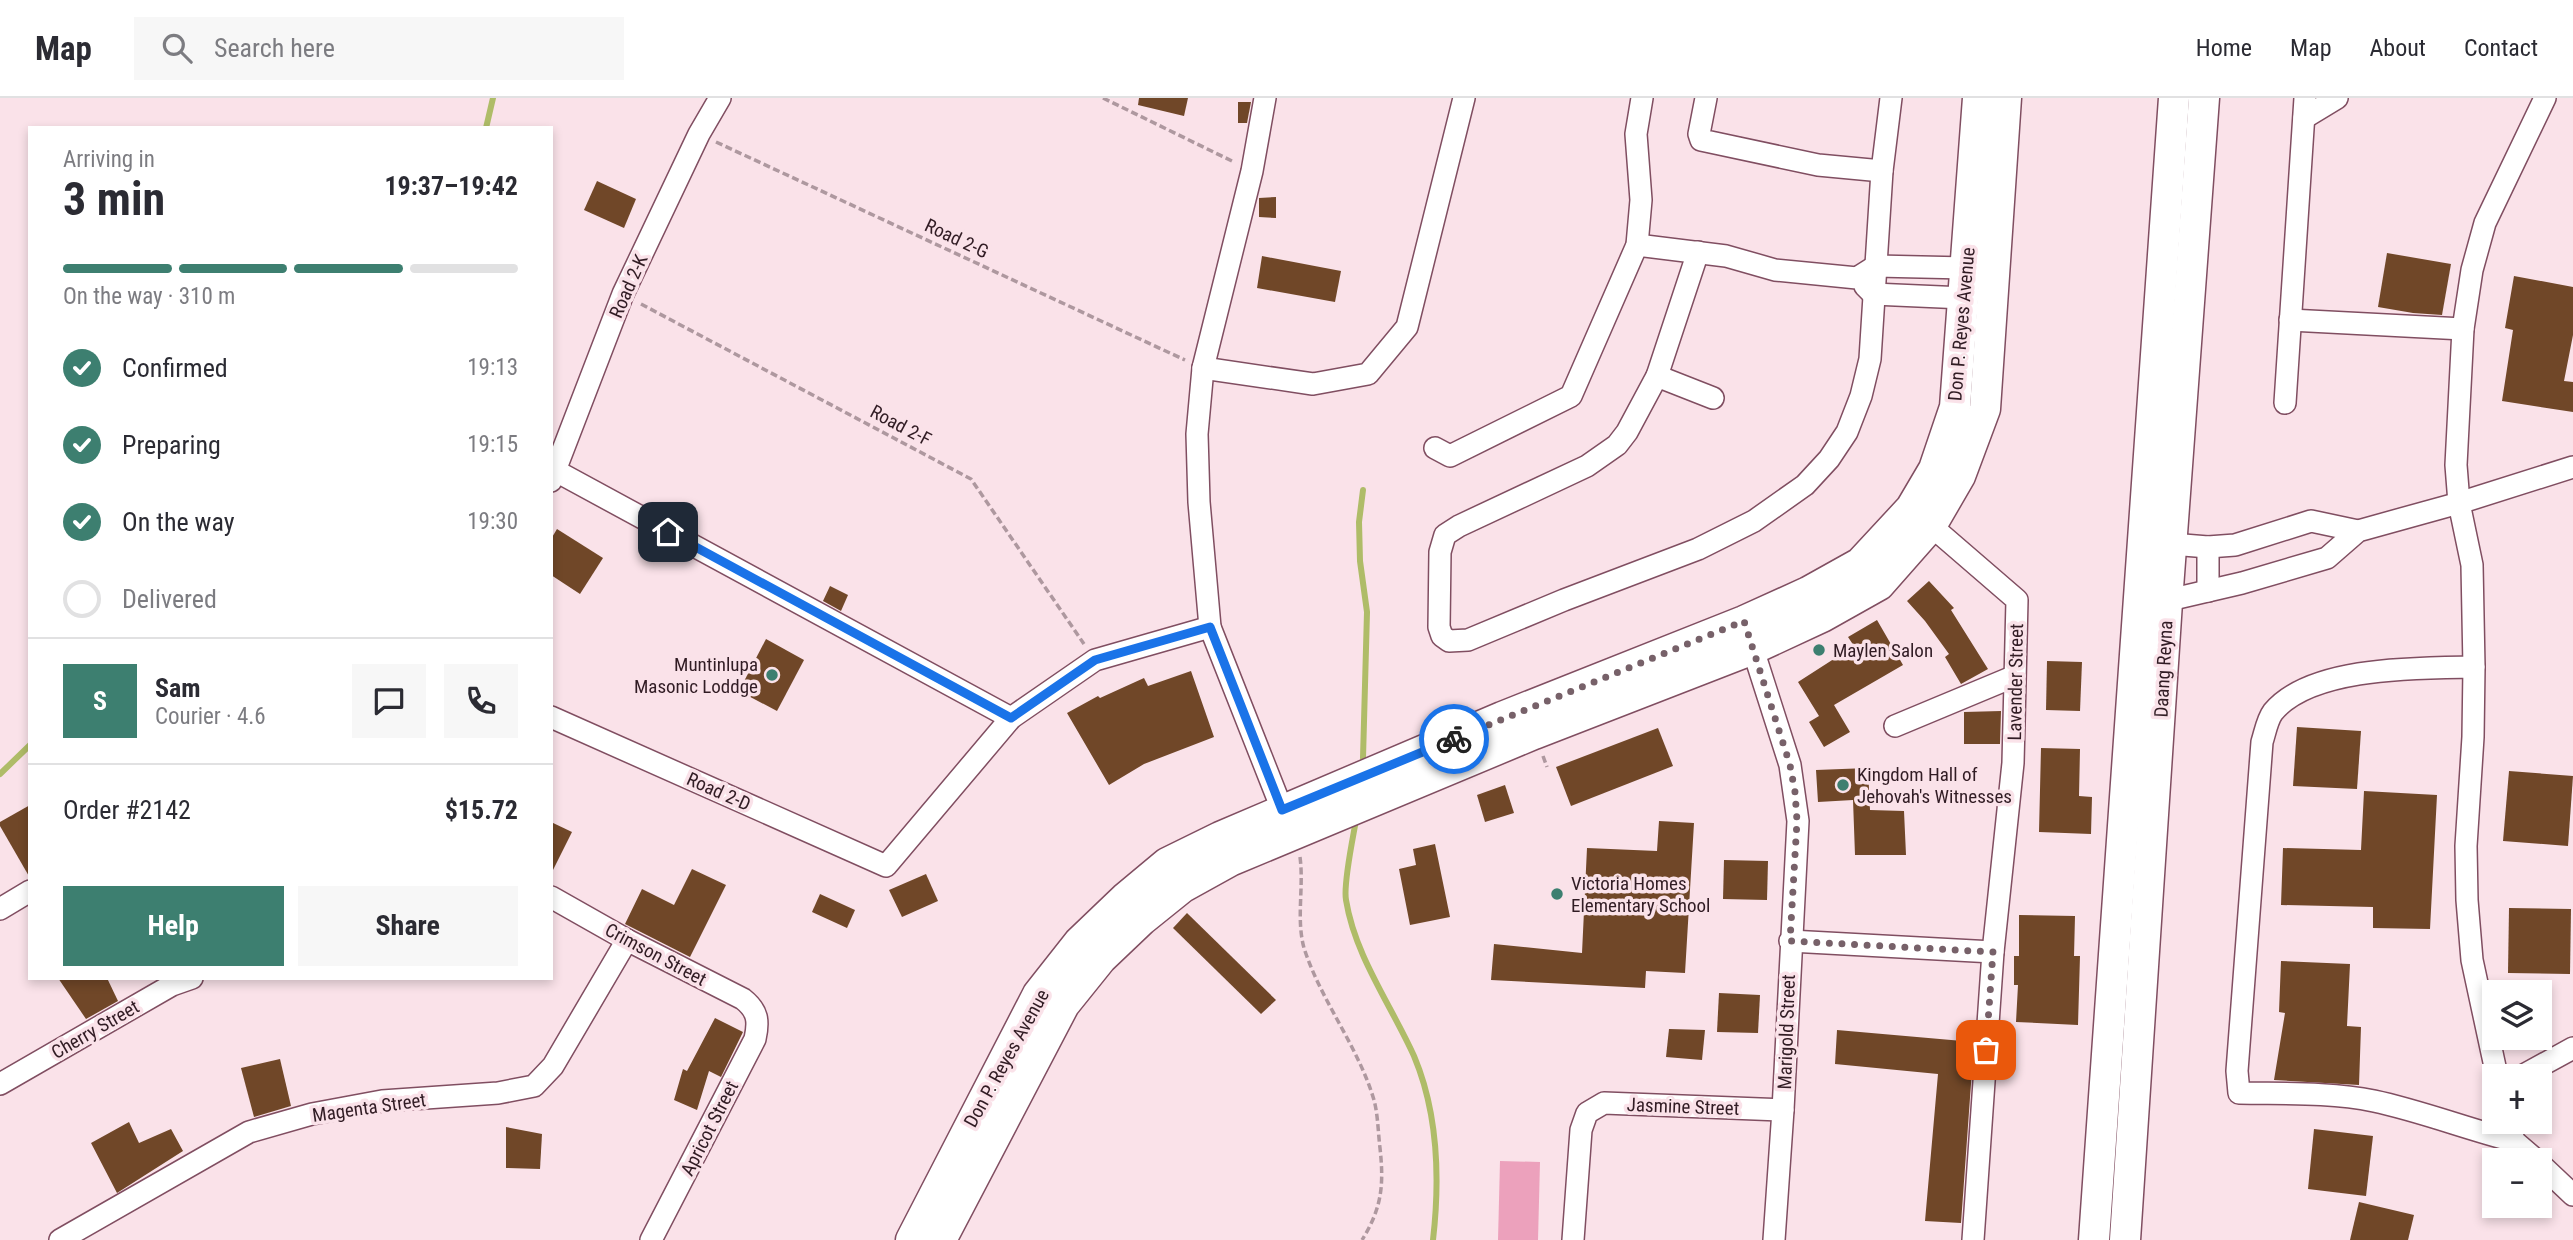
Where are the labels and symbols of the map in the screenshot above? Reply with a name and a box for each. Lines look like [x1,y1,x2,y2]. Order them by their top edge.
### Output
street label: Road 2-G [921,214,992,263]
street label: Don P. Reyes Avenue [1943,246,1980,402]
street label: Road 2-K [604,250,653,321]
street label: Road 2-F [866,400,935,451]
pin [638,502,698,562]
street label: Daang Reyna [2149,620,2178,718]
street label: Lavender Street [2003,623,2028,741]
place label: Maylen Salon [1833,639,1933,662]
marker: Maylen Salon [1811,642,1827,658]
place label: Muntinlupa Masonic Loddge [634,653,758,698]
marker: Muntinlupa Masonic Loddge [764,667,780,683]
courier [1419,704,1489,774]
place label: Kingdom Hall of Jehovah's Witnesses [1857,763,2012,808]
street label: Road 2-D [683,767,754,816]
marker: Kingdom Hall of Jehovah's Witnesses [1835,777,1851,793]
place label: Victoria Homes Elementary School [1571,872,1710,917]
marker: Victoria Homes Elementary School [1549,886,1565,902]
street label: Crimson Street [601,918,710,991]
street label: Marigold Street [1773,974,1800,1090]
street label: Don P. Reyes Avenue [959,985,1054,1131]
street label: Cherry Street [47,995,143,1064]
pin [1956,1020,2016,1080]
street label: Apricot Street [676,1077,743,1179]
street label: Magenta Street [311,1088,427,1127]
street label: Jasmine Street [1626,1093,1740,1120]

